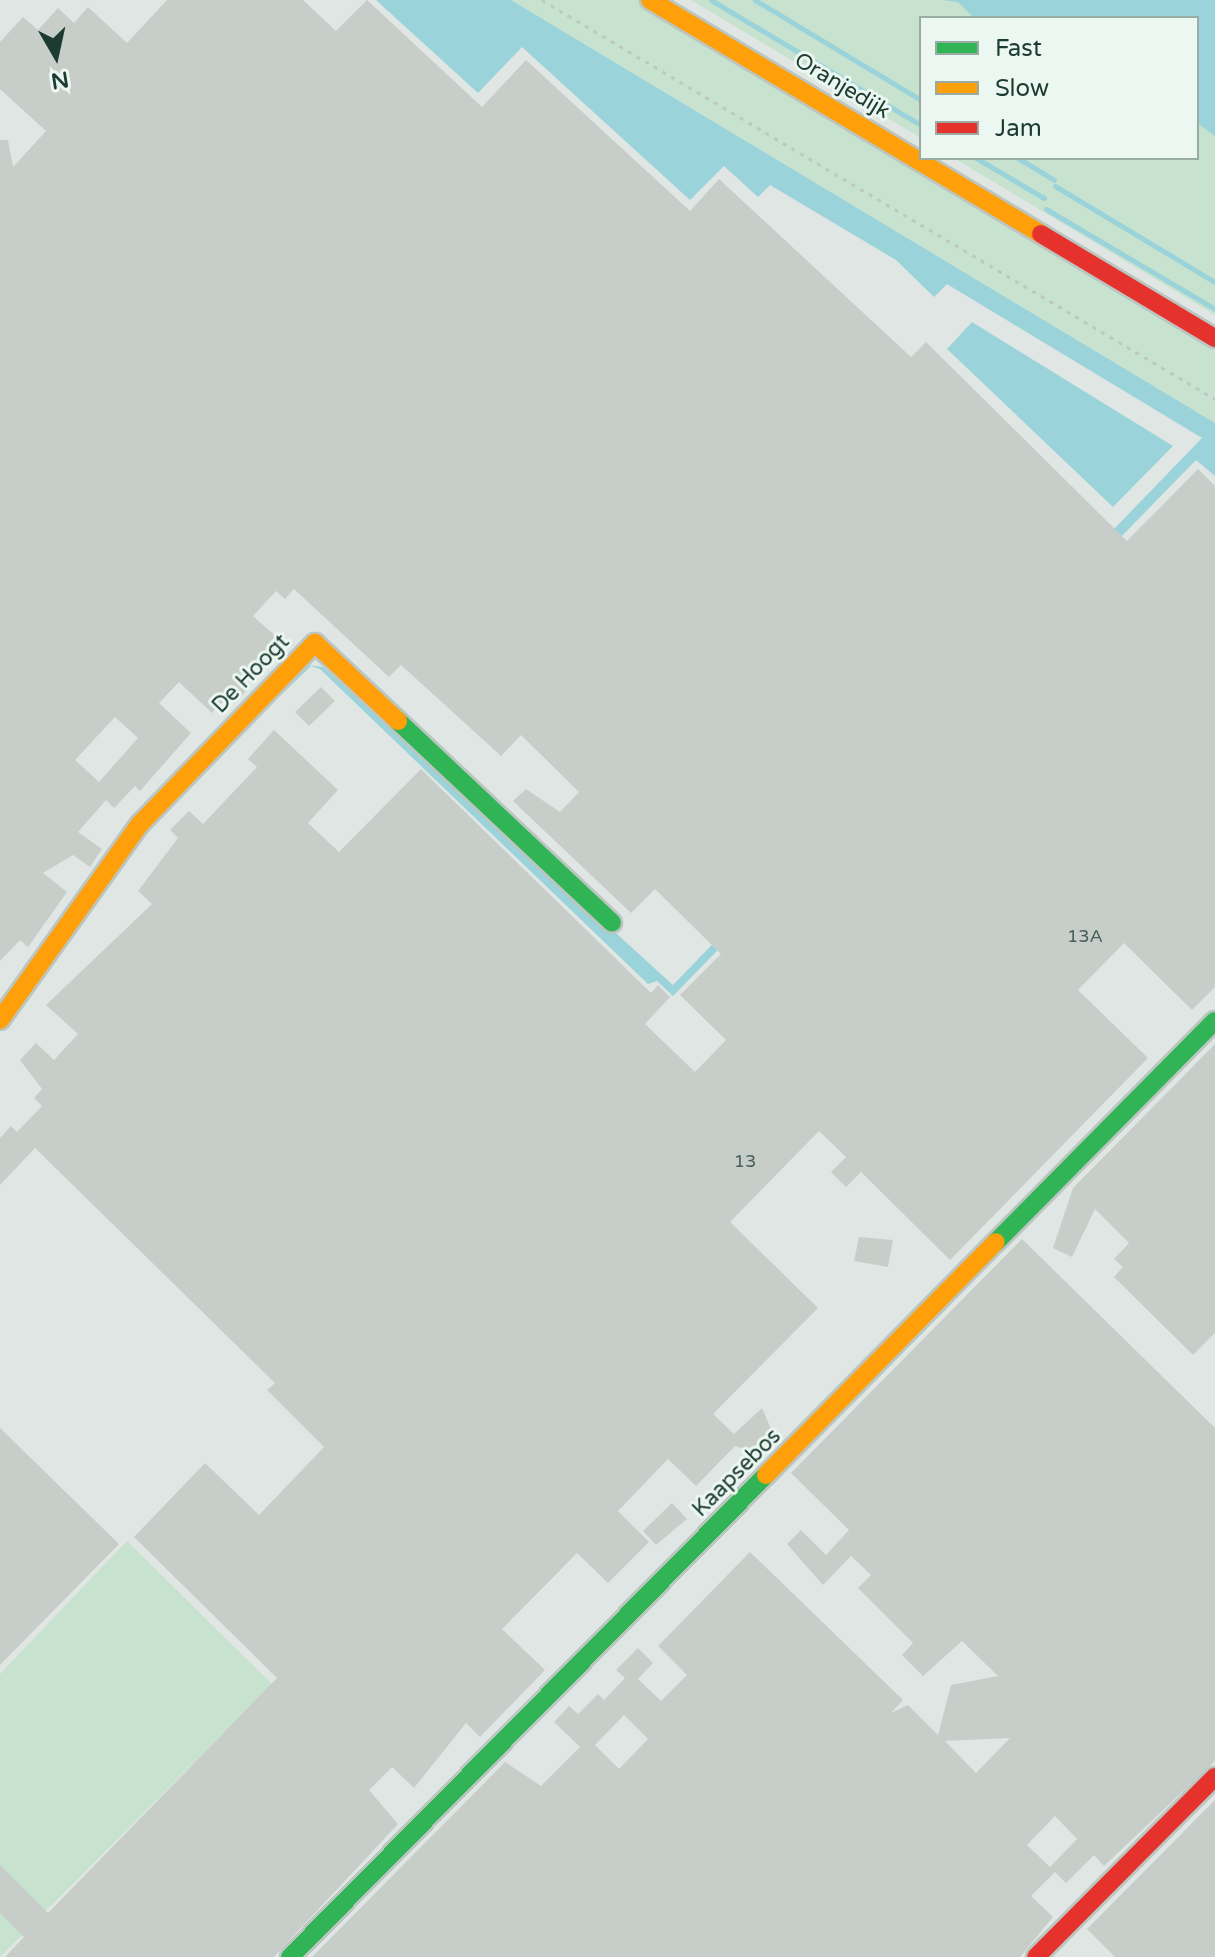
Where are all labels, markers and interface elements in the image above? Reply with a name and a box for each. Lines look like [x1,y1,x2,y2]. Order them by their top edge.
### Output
north arrow [16,16,96,96]
legend [919,16,1199,160]
text: Fast [995,34,1042,63]
street label: Oranjedijk [789,47,895,125]
text: N [49,65,71,94]
text: Slow [995,74,1049,103]
text: Jam [995,114,1042,143]
street label: De Hoogt [207,629,295,719]
house number: 13A [1067,925,1103,947]
house number: 13 [734,1150,756,1172]
street label: Kaapsebos [687,1423,787,1523]

